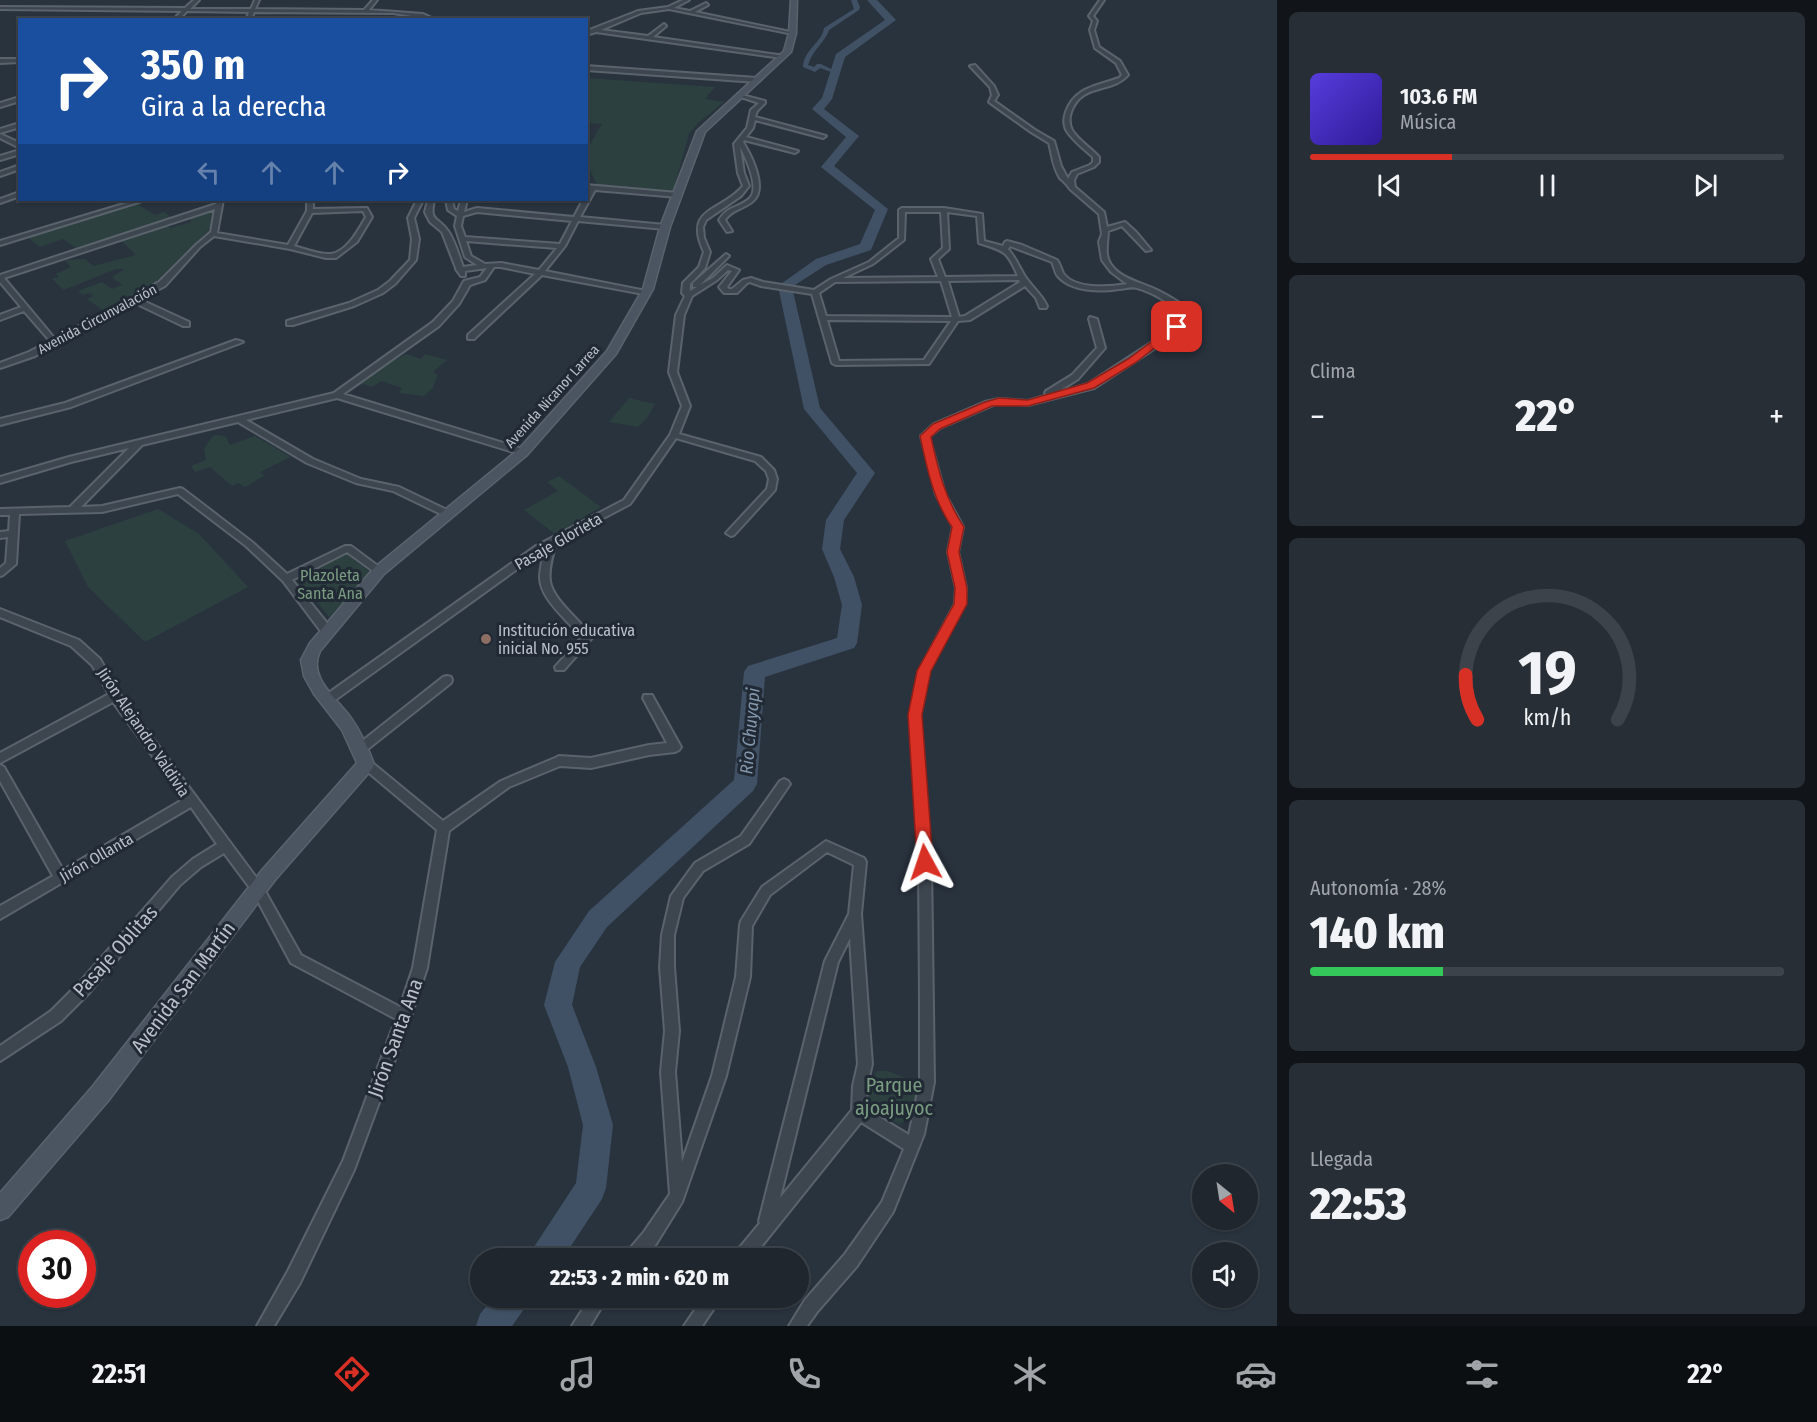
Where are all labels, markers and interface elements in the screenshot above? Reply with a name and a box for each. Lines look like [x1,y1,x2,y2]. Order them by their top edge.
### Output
text: 350 m [141,40,245,90]
icon: right [42,42,120,120]
text: 103.6 FM [1400,83,1477,110]
text: Gira a la derecha [141,91,326,123]
text: Música [1400,110,1456,134]
icon: left [192,156,225,189]
icon: ahead [255,156,288,189]
icon: ahead [318,156,351,189]
icon: right [381,156,414,189]
icon: previous [1373,169,1406,202]
icon: pause [1531,169,1564,202]
icon: next [1689,169,1722,202]
street label: Avenida Circunvalación [35,281,160,358]
pin [1151,301,1202,352]
icon: arrive [1160,310,1193,343]
street label: Avenida Nicanor Larrea [502,341,603,451]
text: Clima [1310,359,1355,383]
text: 22° [1515,389,1579,443]
text: − [1310,397,1325,437]
text: + [1769,397,1784,437]
street label: Pasaje Glorieta [511,509,605,574]
park label: Plazoleta Santa Ana [297,566,363,603]
place label: Institución educativa inicial No. 955 [498,621,635,658]
marker: Institución educativa inicial No. 955 [479,632,493,646]
text: 19 [1518,636,1576,711]
street label: Jirón Alejandro Valdivia [93,664,194,801]
water label: Rio Chuyapi [735,686,765,775]
text: km/h [1523,705,1571,731]
street label: Jirón Ollanta [56,829,137,886]
position arrow [893,830,957,894]
text: Autonomía · 28% [1310,876,1446,900]
street label: Pasaje Oblitas [68,900,162,1002]
text: 140 km [1310,906,1445,960]
street label: Avenida San Martín [126,917,240,1057]
street label: Jirón Santa Ana [362,975,428,1101]
park label: Parque ajoajuyoc [855,1073,933,1120]
text: Llegada [1310,1147,1373,1171]
north arrow [1192,1164,1258,1230]
map controls [1192,1164,1258,1308]
text: 22:53 [1310,1177,1407,1231]
speed limit sign: 30 [18,1230,96,1308]
button: sound [1192,1242,1258,1308]
text: 22:53 · 2 min · 620 m [550,1264,729,1291]
icon: directions [331,1353,373,1395]
icon: music [557,1353,599,1395]
icon: phone [783,1353,825,1395]
icon: climate [1009,1353,1051,1395]
icon: car [1235,1353,1277,1395]
icon: filters [1461,1353,1503,1395]
text: 22:51 [92,1358,147,1390]
text: 22° [1687,1358,1725,1390]

